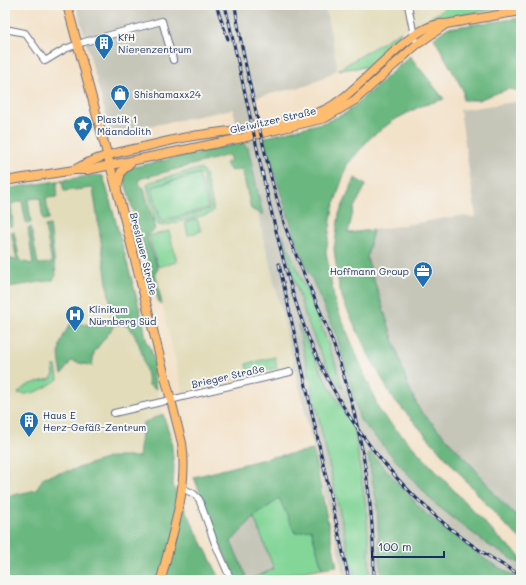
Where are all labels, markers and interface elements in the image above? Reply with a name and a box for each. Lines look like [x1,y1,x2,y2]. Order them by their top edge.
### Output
place label: KfH Nierenzentrum [118,30,192,56]
building icon: KfH Nierenzentrum [93,32,115,60]
shop icon: Shishamaxx24 [109,83,131,111]
place label: Shishamaxx24 [134,87,201,101]
street label: Gleiwitzer Straße [228,103,318,137]
place label: Plastik 1 Mäandolith [97,112,151,138]
place icon: Plastik 1 Mäandolith [72,114,94,142]
street label: Breslauer Straße [127,211,161,297]
office icon: Hoffmann Group [412,260,434,288]
place label: Hoffmann Group [330,264,409,278]
place label: Klinikum Nürnberg Süd [89,302,156,328]
hospital icon: Klinikum Nürnberg Süd [64,304,86,332]
street label: Brieger Straße [190,361,266,391]
place label: Haus E Herz-Gefäß-Zentrum [43,408,146,434]
building icon: Haus E Herz-Gefäß-Zentrum [18,410,40,438]
scale bar [372,533,444,559]
text: 100 m [378,538,412,554]

